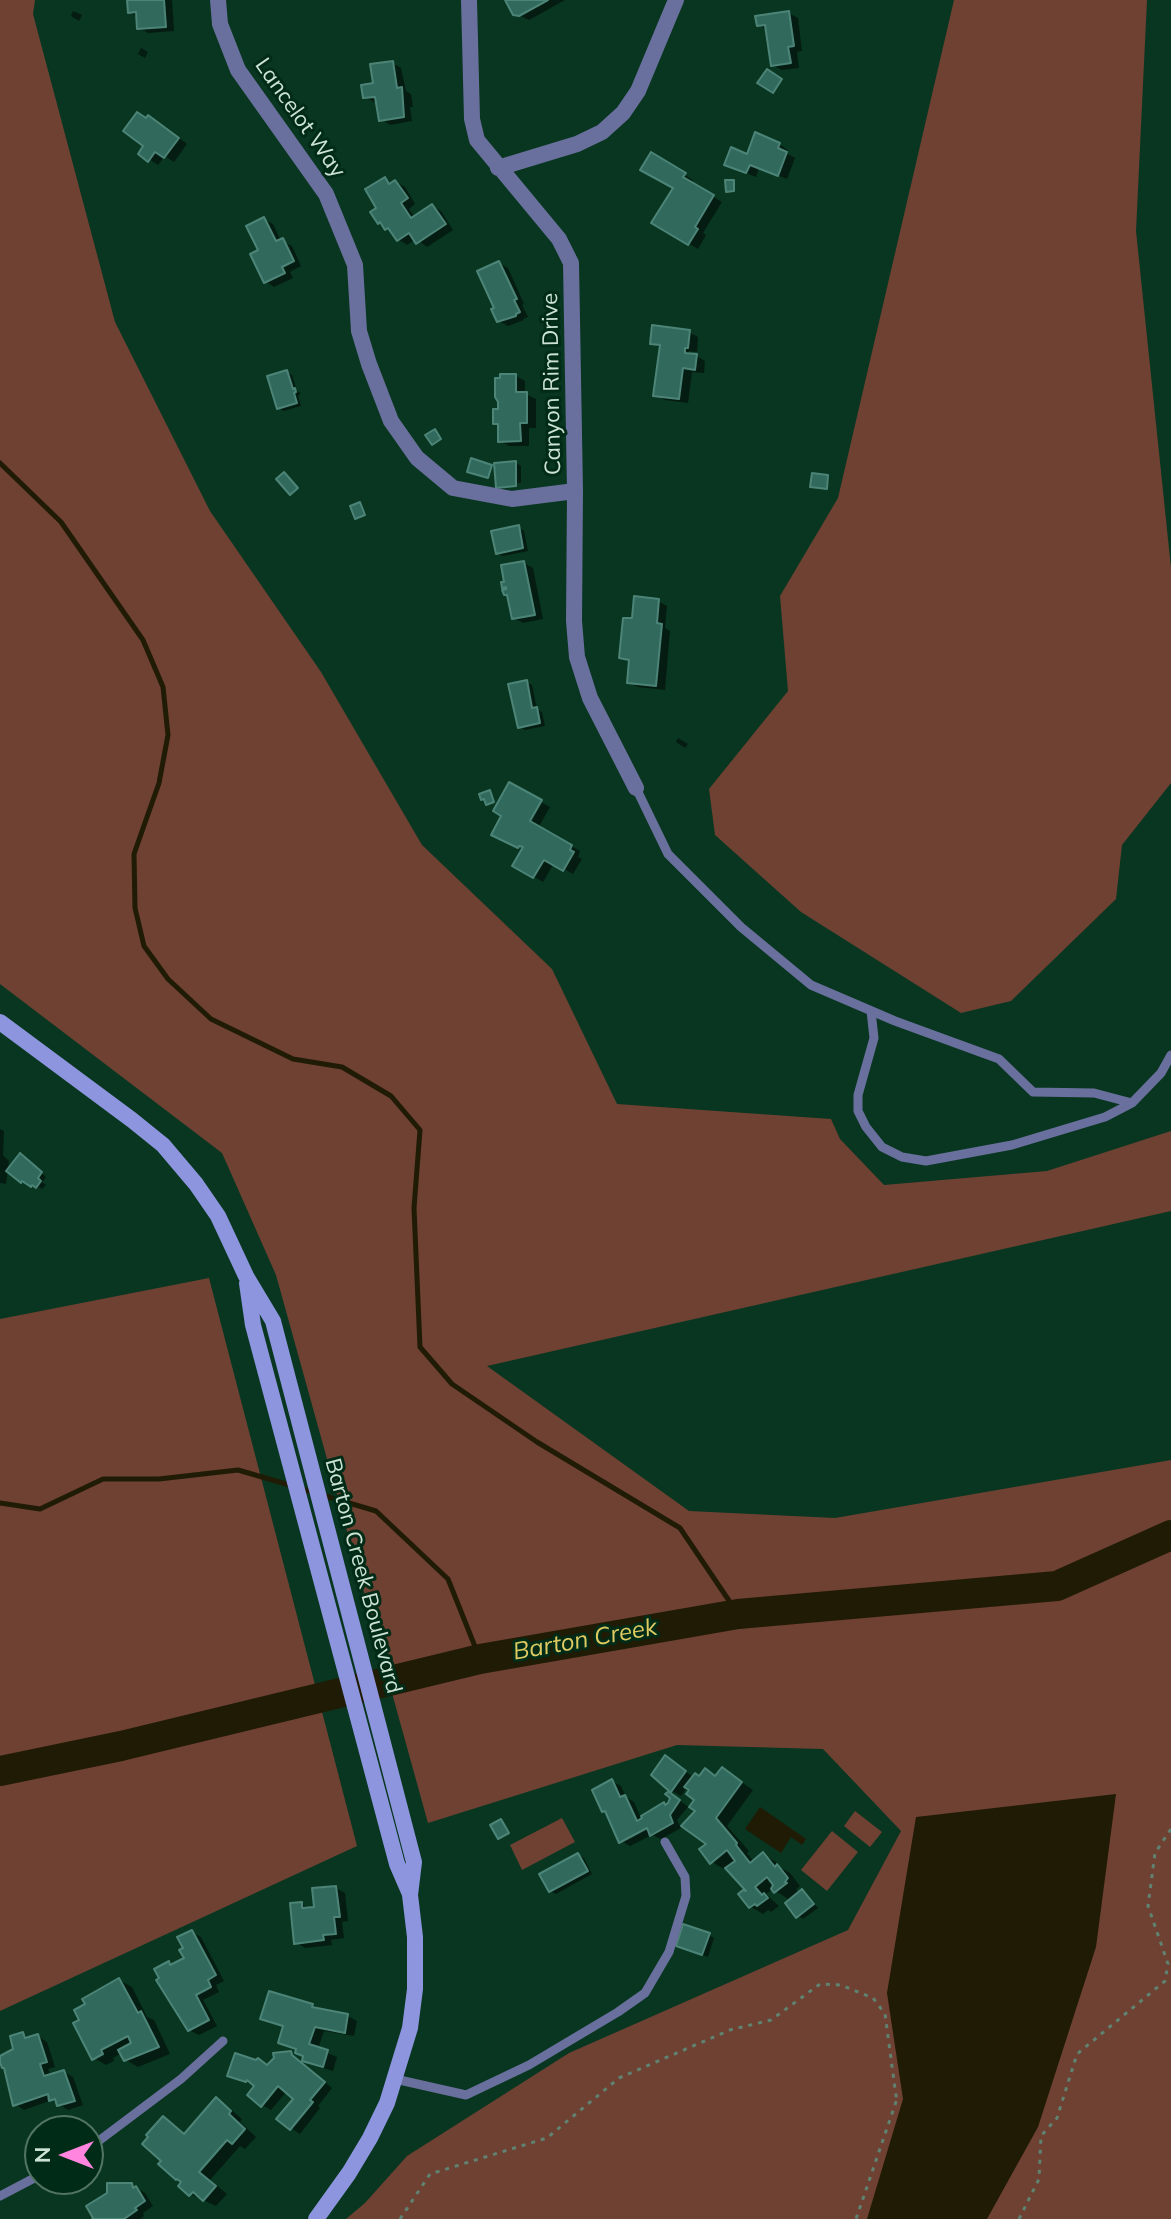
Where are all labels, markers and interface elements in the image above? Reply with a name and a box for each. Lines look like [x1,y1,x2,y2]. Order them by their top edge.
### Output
street label: Lancelot Way [249,53,351,183]
street label: Canyon Rim Drive [537,293,567,475]
street label: Barton Creek Boulevard [319,1456,407,1696]
water label: Barton Creek [511,1613,659,1667]
north arrow [24,2115,104,2195]
text: N [28,2147,56,2163]

